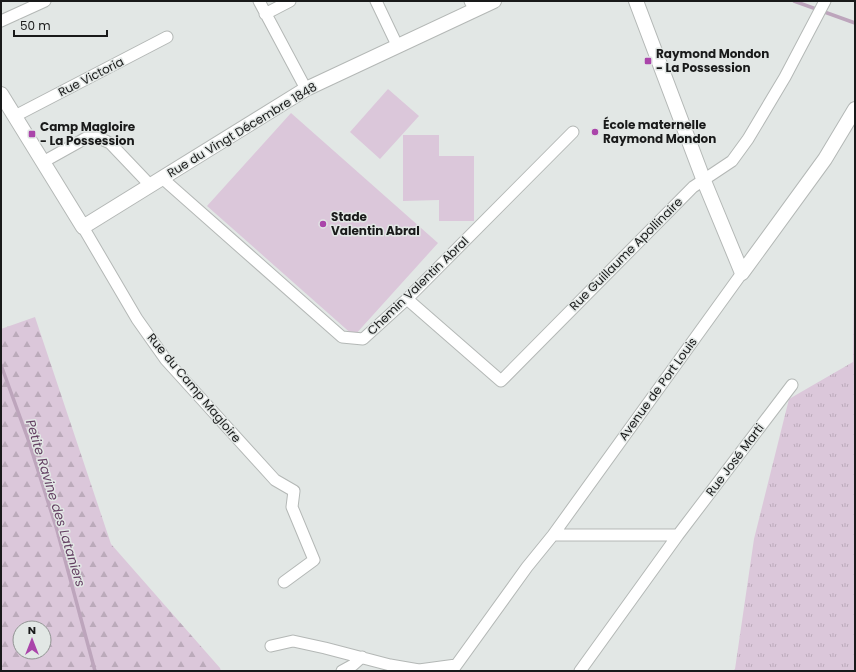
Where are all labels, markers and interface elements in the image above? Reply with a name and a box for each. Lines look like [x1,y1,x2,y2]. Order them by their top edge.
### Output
scale bar [14,12,107,38]
text: 50 m [20,17,51,34]
place label: Raymond Mondon - La Possession [656,45,769,76]
street label: Rue Victoria [55,53,127,100]
marker: Raymond Mondon - La Possession [643,56,653,66]
street label: Rue du Vingt Décembre 1848 [164,78,320,181]
place label: École maternelle Raymond Mondon [603,116,716,147]
place label: Camp Magloire - La Possession [40,118,136,149]
marker: École maternelle Raymond Mondon [590,127,600,137]
marker: Camp Magloire - La Possession [27,129,37,139]
street label: Rue Guillaume Apollinaire [565,193,686,314]
place label: Stade Valentin Abral [331,208,420,239]
marker: Stade Valentin Abral [318,219,328,229]
street label: Chemin Valentin Abral [363,233,472,339]
street label: Rue du Camp Magloire [144,329,245,446]
street label: Avenue de Port Louis [614,334,701,444]
water label: Petite Ravine des Lataniers [21,417,90,589]
street label: Rue José Marti [702,420,768,499]
north arrow [12,620,52,660]
text: N [28,622,36,638]

